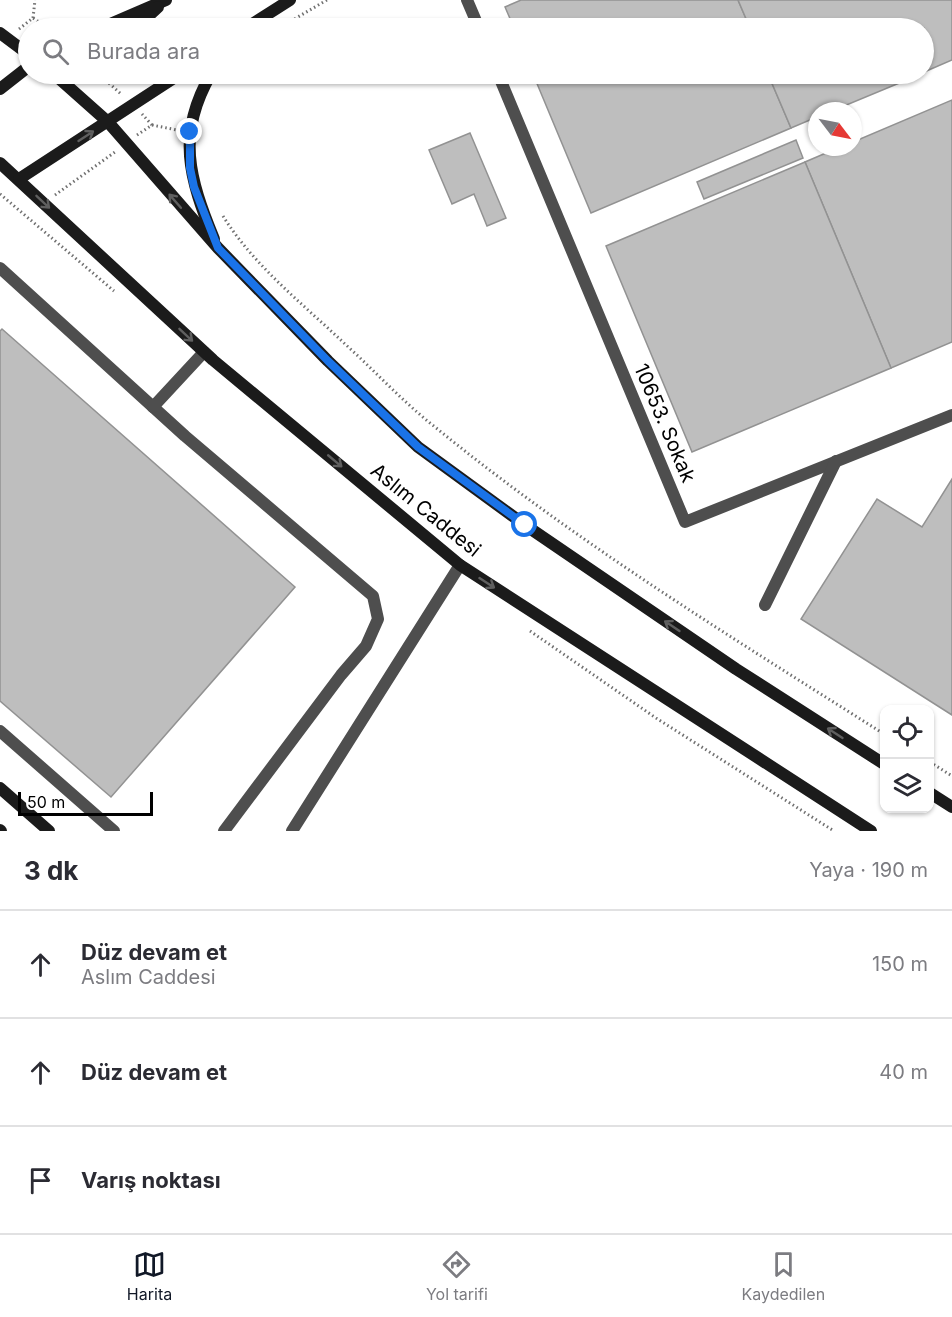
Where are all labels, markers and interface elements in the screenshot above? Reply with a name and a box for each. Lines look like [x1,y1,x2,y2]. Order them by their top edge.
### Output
search box [18,18,934,84]
icon: search [39,35,72,68]
text: Burada ara [87,38,200,64]
north arrow [808,102,862,156]
route end [176,118,202,144]
one-way arrow [77,130,93,142]
one-way arrow [168,194,182,209]
one-way arrow [36,195,51,210]
one-way arrow [178,328,193,342]
street label: 10653. Sokak [629,360,701,486]
one-way arrow [327,455,343,468]
street label: Aslım Caddesi [366,458,486,562]
route start [511,511,537,537]
one-way arrow [478,577,495,589]
one-way arrow [664,619,681,632]
map controls [880,705,934,813]
button: locate [880,705,934,759]
one-way arrow [827,726,844,738]
button: layers [880,759,934,813]
scale bar [18,789,153,816]
text: 50 m [27,792,65,812]
text: 3 dk [24,855,78,886]
text: Yaya · 190 m [809,858,928,882]
text: Düz devam et [81,939,227,965]
icon: ahead [24,948,57,981]
text: 150 m [872,952,928,976]
text: Aslım Caddesi [81,965,216,989]
icon: ahead [24,1056,57,1089]
text: Düz devam et [81,1059,227,1085]
text: 40 m [879,1060,928,1084]
icon: arrive [24,1164,57,1197]
text: Varış noktası [81,1167,221,1193]
tab: Harita [127,1248,172,1304]
tab: Yol tarifi [426,1248,488,1304]
tab: Kaydedilen [741,1248,825,1304]

